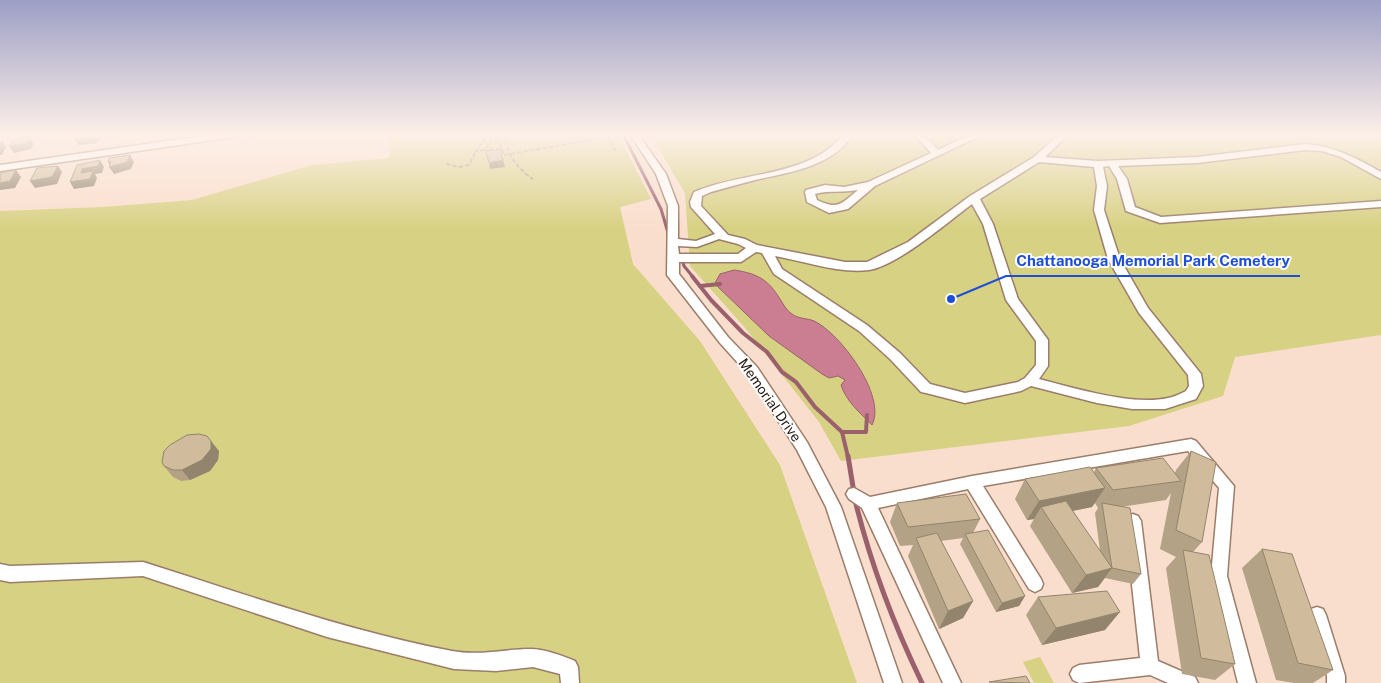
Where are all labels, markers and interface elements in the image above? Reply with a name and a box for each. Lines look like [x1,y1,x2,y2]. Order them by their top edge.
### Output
callout: Chattanooga Memorial Park Cemetery [1006,246,1300,276]
text: Chattanooga Memorial Park Cemetery [1016,252,1290,269]
street label: Memorial Drive [735,355,805,445]

